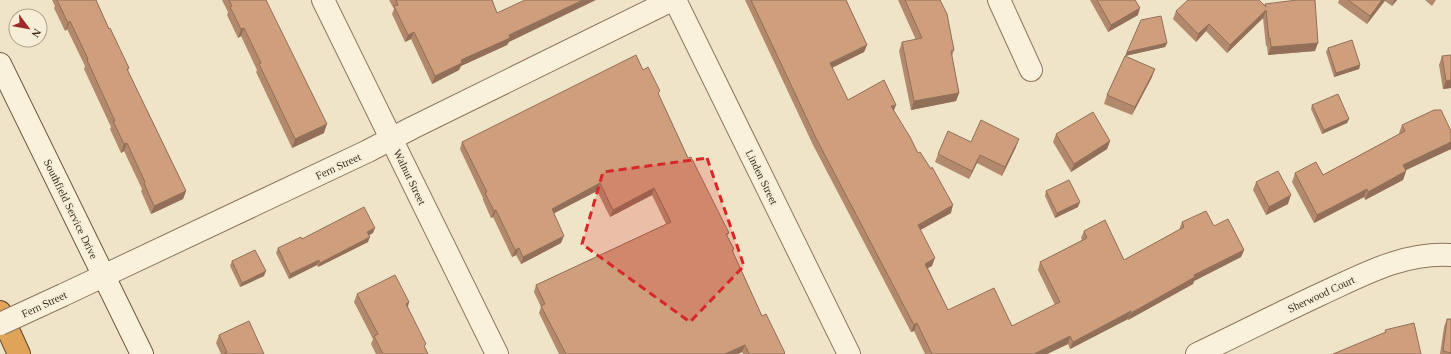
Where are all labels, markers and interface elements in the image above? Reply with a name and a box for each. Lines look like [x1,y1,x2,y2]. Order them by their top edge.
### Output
north arrow [8,8,48,48]
text: N [29,27,44,40]
street label: Walnut Street [391,147,429,207]
street label: Linden Street [744,148,780,206]
street label: Fern Street [313,150,363,182]
street label: Southfield Service Drive [42,157,100,261]
street label: Sherwood Court [1286,273,1356,315]
street label: Fern Street [19,288,69,320]

